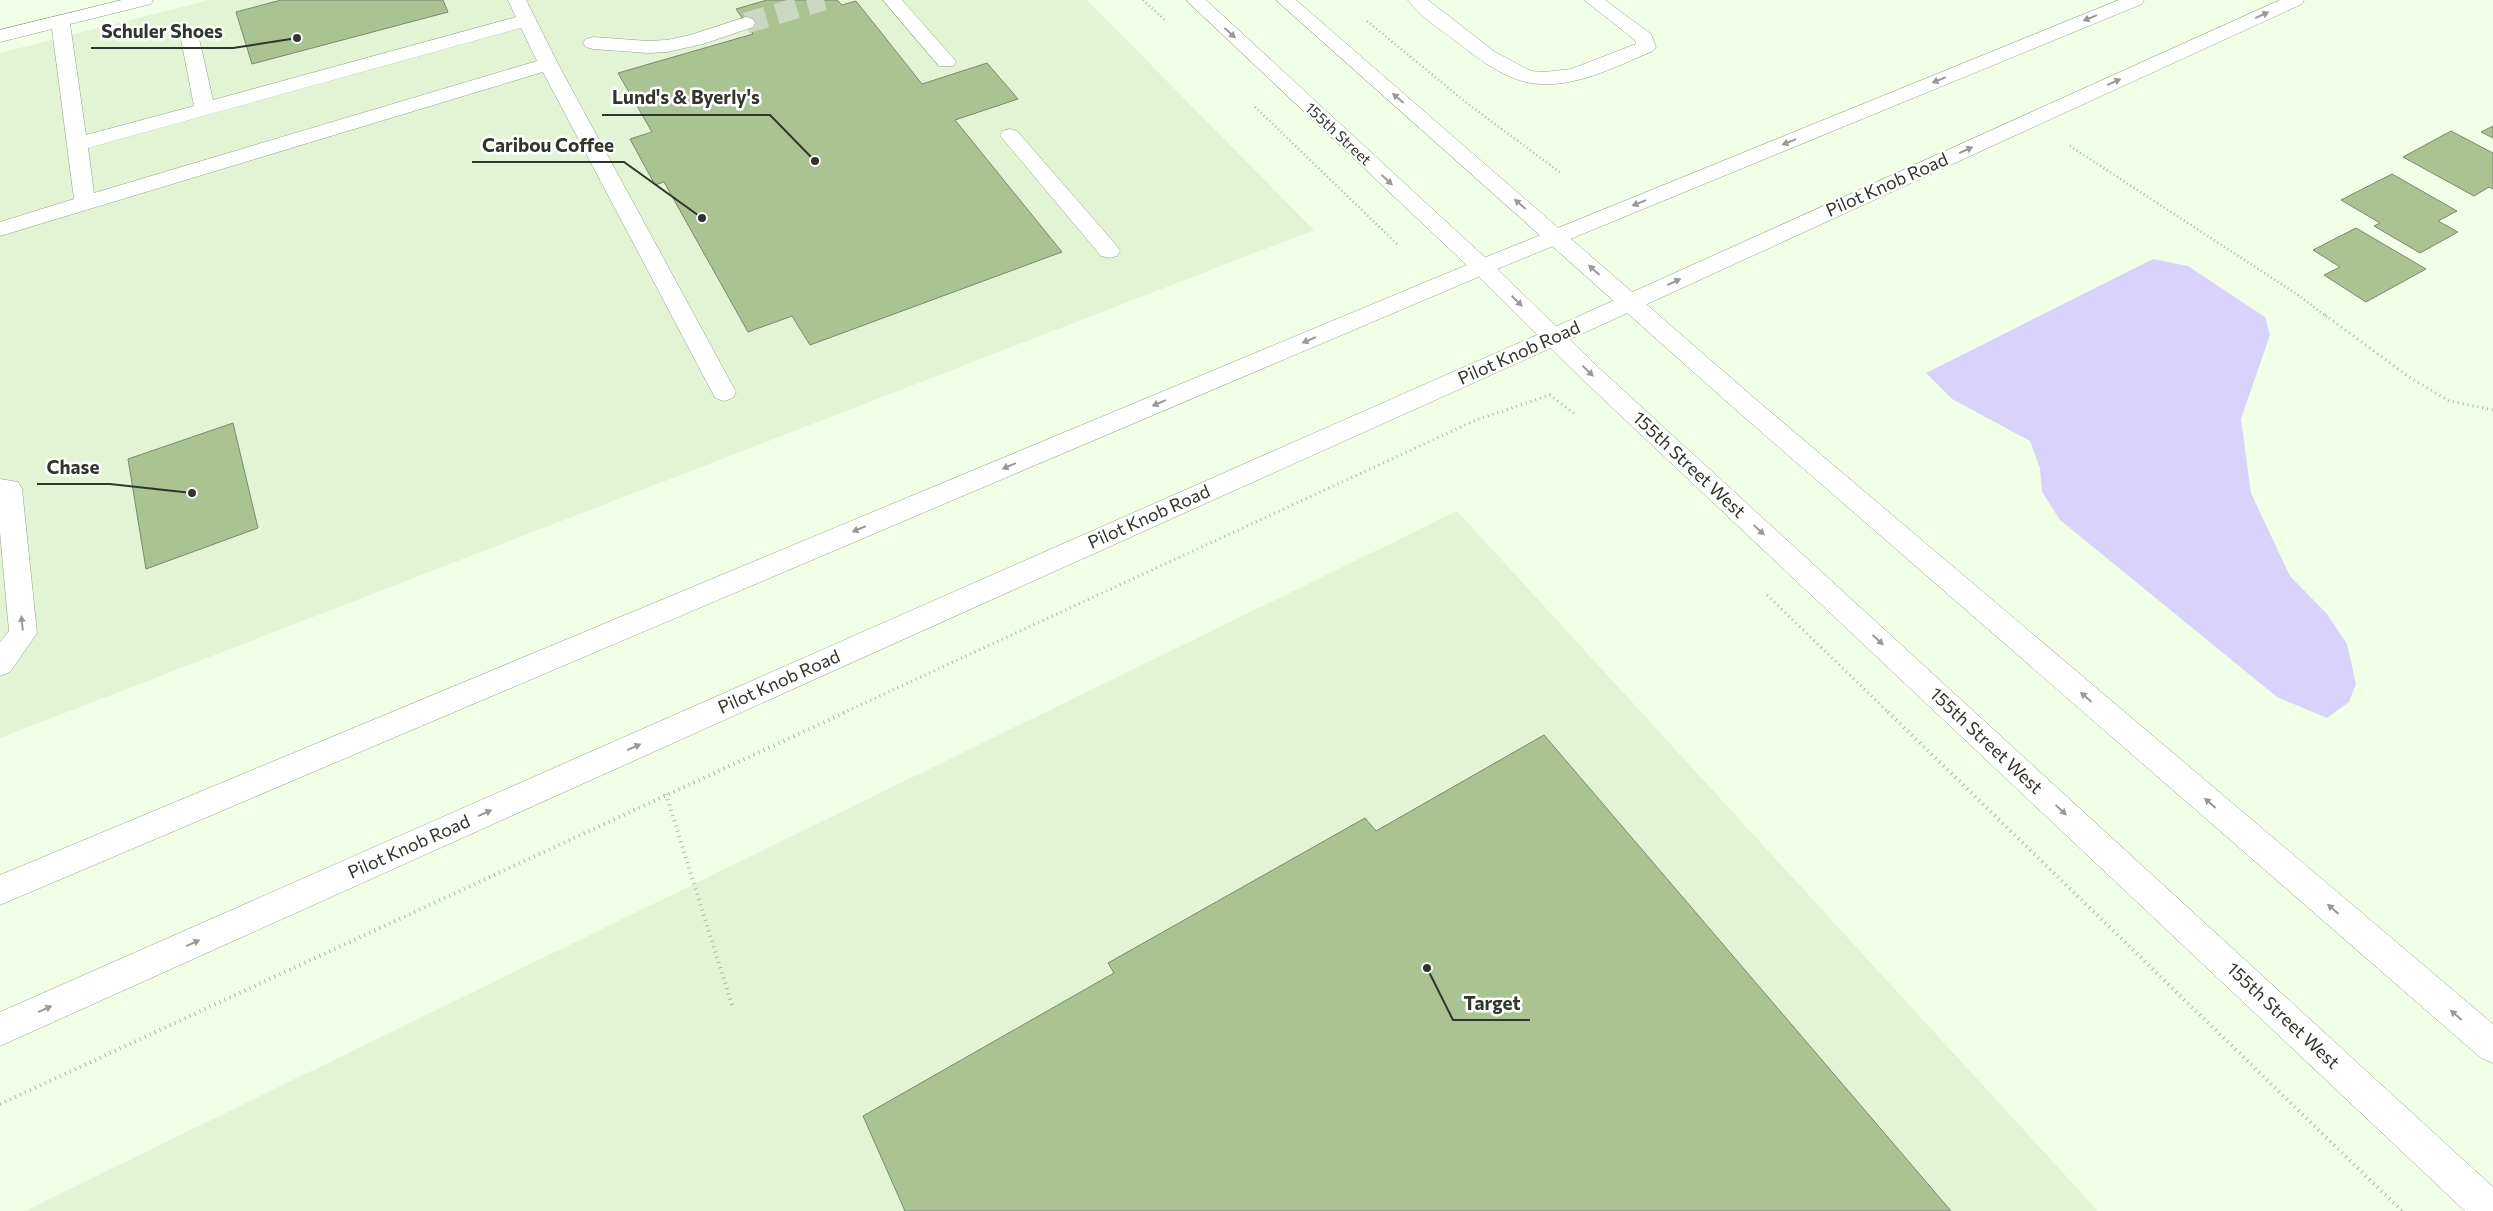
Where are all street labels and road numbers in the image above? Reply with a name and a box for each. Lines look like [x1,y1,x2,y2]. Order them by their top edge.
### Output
street label: 155th Street [1302,98,1375,168]
street label: Pilot Knob Road [1822,147,1951,221]
street label: Pilot Knob Road [1454,315,1583,389]
street label: 155th Street West [1629,406,1751,522]
street label: Pilot Knob Road [1084,479,1213,553]
street label: Pilot Knob Road [714,644,843,718]
street label: 155th Street West [1926,682,2048,798]
street label: Pilot Knob Road [344,809,473,883]
street label: 155th Street West [2223,957,2345,1073]

